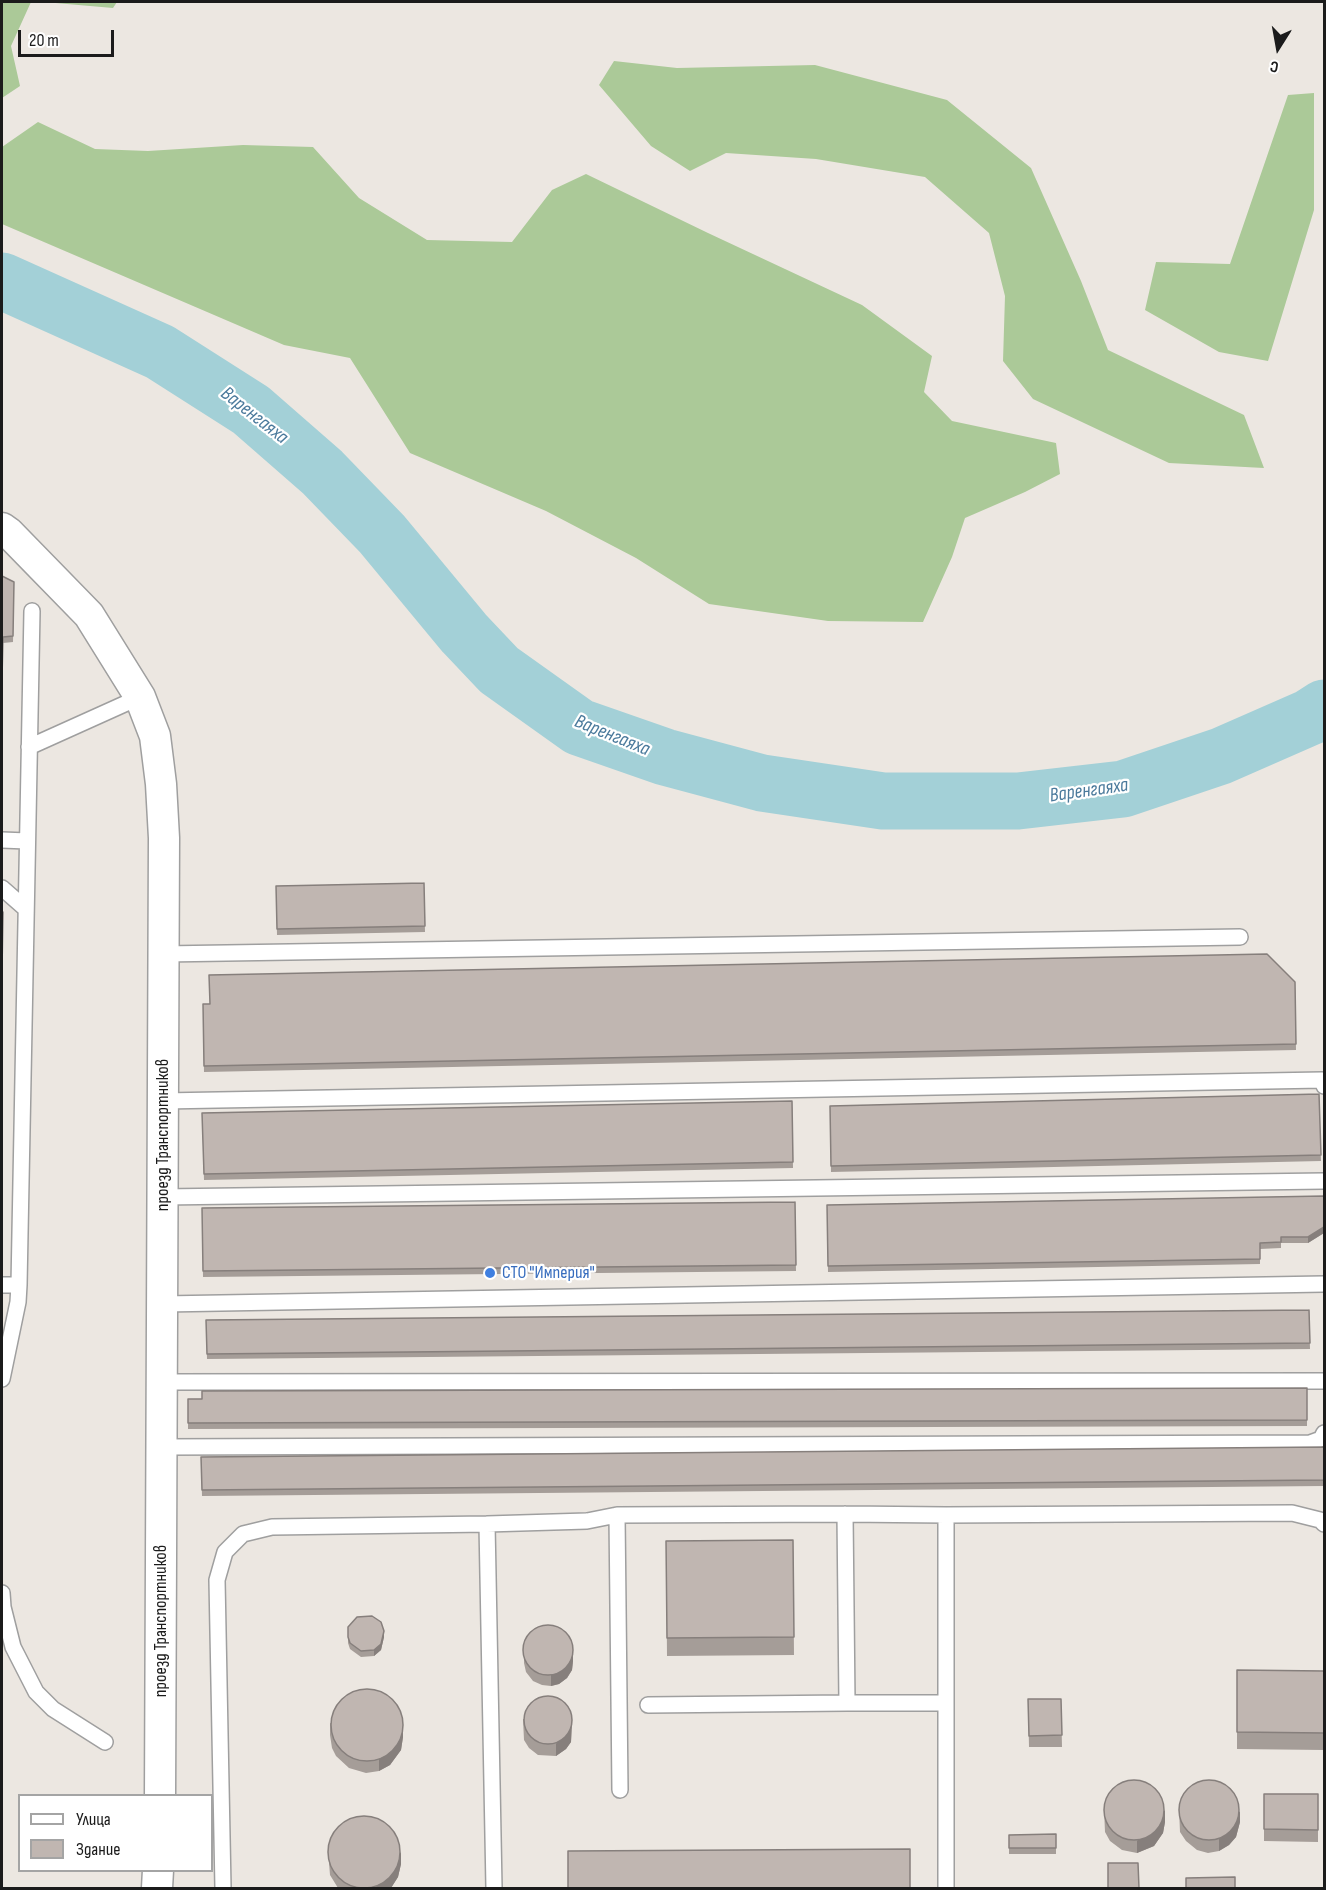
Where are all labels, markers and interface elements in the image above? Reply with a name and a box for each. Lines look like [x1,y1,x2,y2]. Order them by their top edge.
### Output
scale bar [21,18,117,56]
north arrow [1248,18,1308,78]
text: 20 m [29,30,59,51]
text: С [1269,56,1280,76]
water label: Варенгаяха [215,382,293,450]
water label: Варенгаяха [571,710,653,762]
water label: Варенгаяха [1048,774,1130,808]
street label: проезд Транспортников [152,1059,174,1211]
place label: СТО "Империя" [502,1262,595,1284]
marker: СТО "Империя" [483,1266,497,1280]
street label: проезд Транспортников [150,1545,172,1697]
legend [18,1794,213,1872]
text: Улица [76,1809,111,1830]
text: Здание [76,1839,121,1860]

